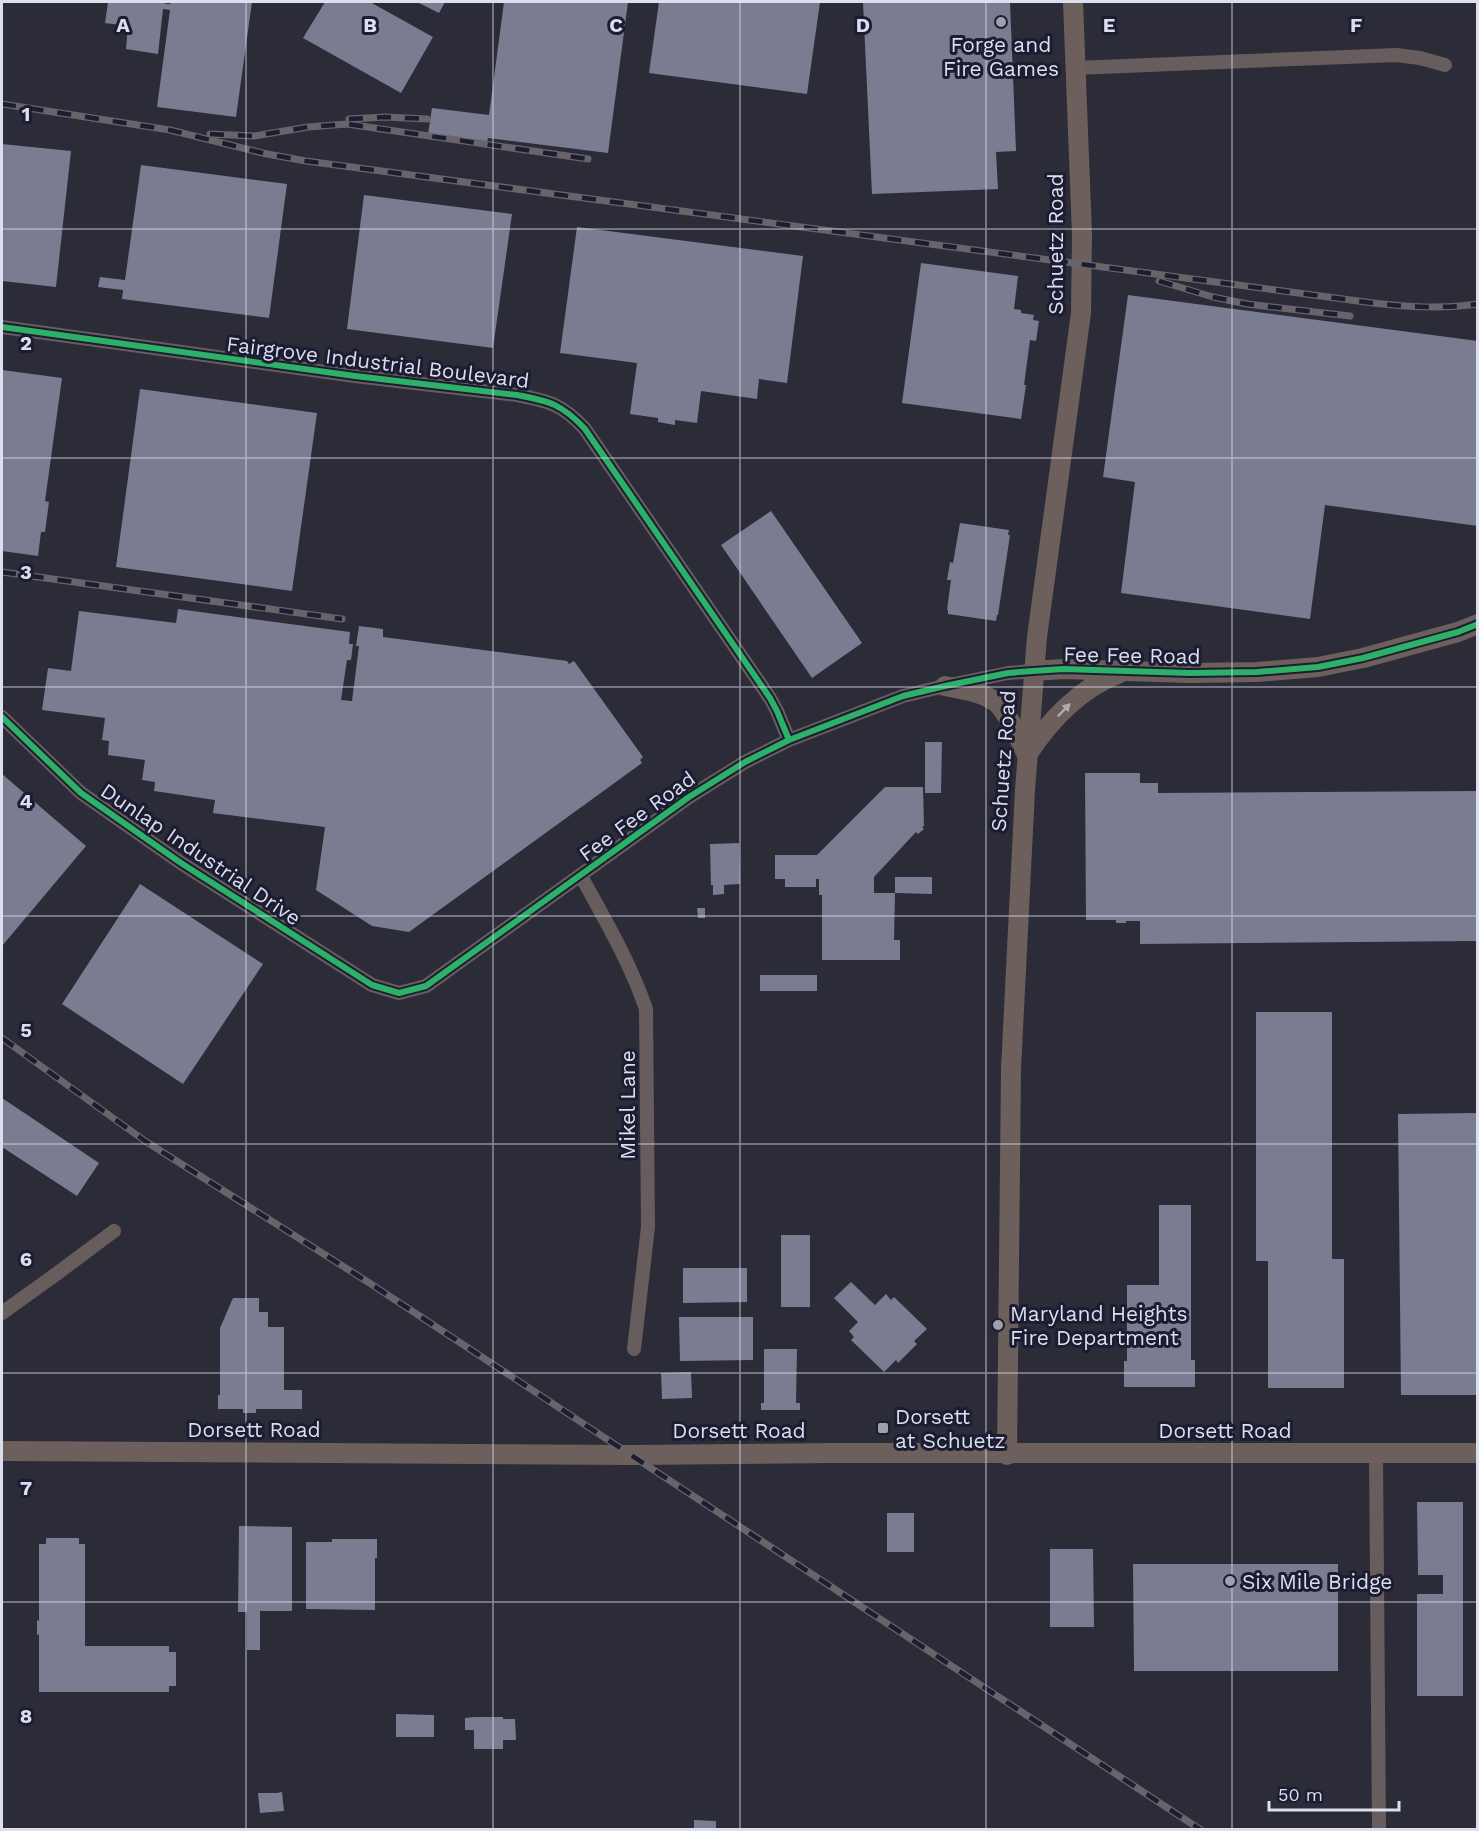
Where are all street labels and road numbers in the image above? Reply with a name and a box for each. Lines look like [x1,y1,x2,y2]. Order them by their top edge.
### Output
street label: Schuetz Road [1043,173,1068,315]
street label: Fairgrove Industrial Boulevard [225,331,531,393]
street label: Fee Fee Road [1063,641,1201,669]
street label: Schuetz Road [986,690,1020,832]
street label: Fee Fee Road [574,766,700,866]
street label: Dunlap Industrial Drive [96,778,306,930]
street label: Mikel Lane [615,1050,640,1160]
street label: Dorsett Road [187,1417,321,1442]
street label: Dorsett Road [672,1418,806,1443]
street label: Dorsett Road [1158,1418,1292,1443]

